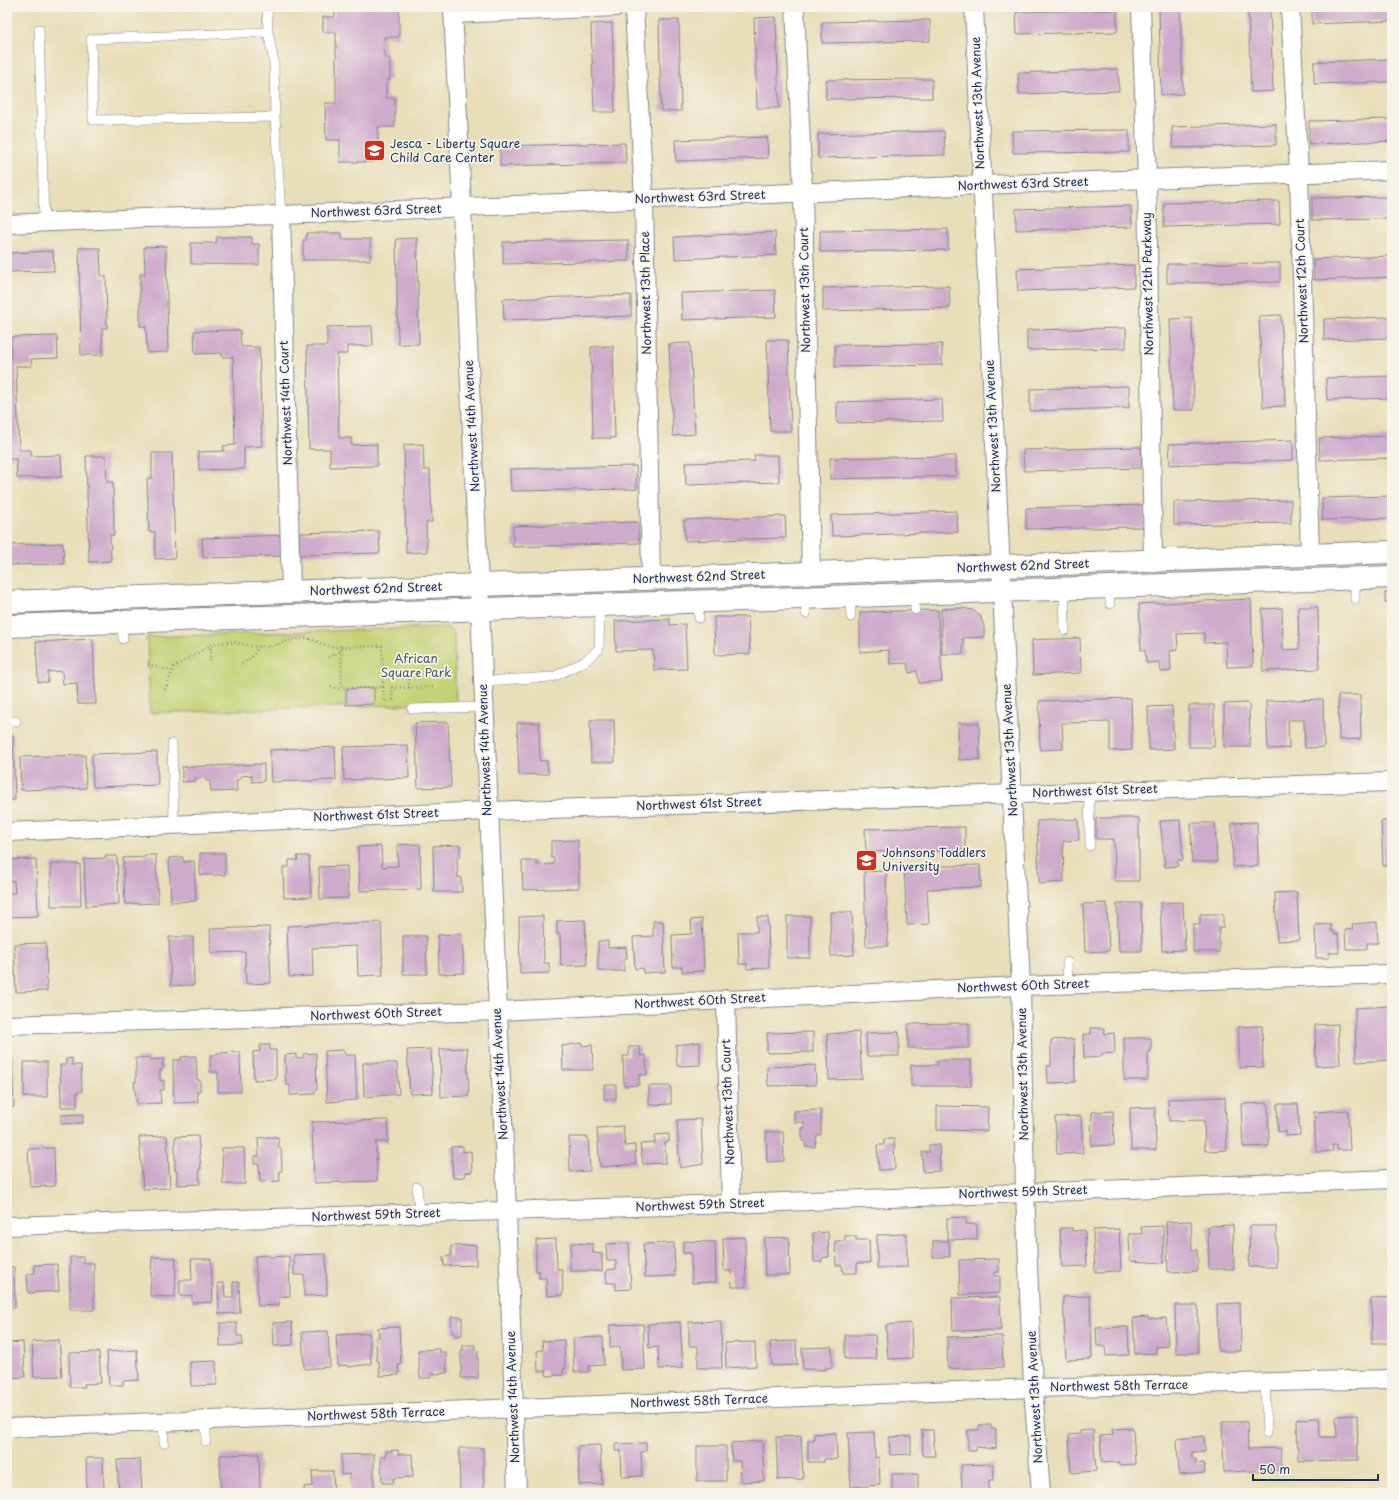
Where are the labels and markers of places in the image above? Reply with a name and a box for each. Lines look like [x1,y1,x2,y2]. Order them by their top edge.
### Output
place label: Jesca - Liberty Square Child Care Center [390,134,520,166]
school or university icon: Jesca - Liberty Square Child Care Center [361,138,387,164]
place label: Johnsons Toddlers University [882,843,987,875]
school or university icon: Johnsons Toddlers University [853,847,879,873]

